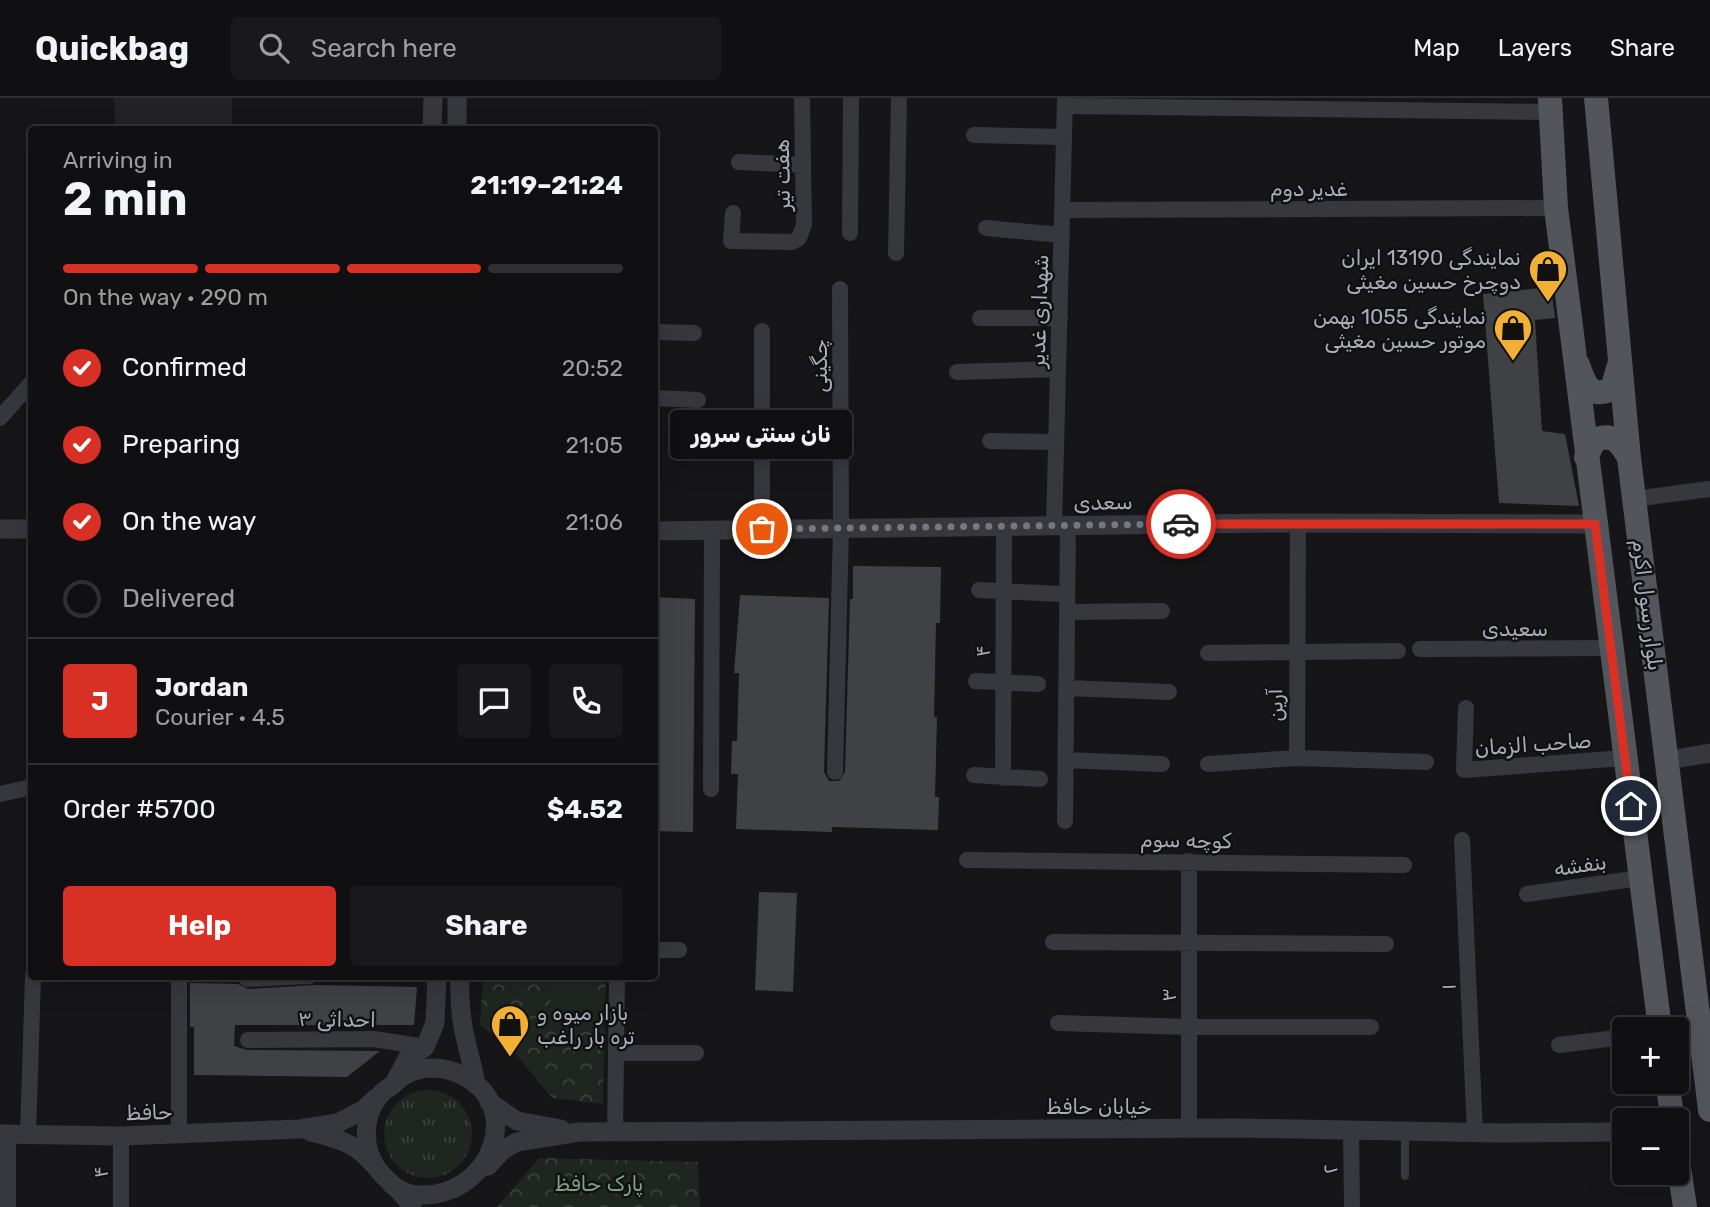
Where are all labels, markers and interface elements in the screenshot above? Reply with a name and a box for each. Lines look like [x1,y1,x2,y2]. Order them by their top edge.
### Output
search box [231,17,721,80]
text: Quickbag [35,29,189,68]
icon: search [255,29,293,67]
text: Search here [311,33,457,64]
text: Map [1413,34,1460,62]
text: Layers [1498,34,1572,62]
text: Share [1610,34,1675,62]
street label: هفت تیر [769,139,795,213]
text: Arriving in [63,146,173,174]
text: 21:19–21:24 [470,170,623,201]
text: 2 min [63,172,188,227]
street label: غدیر دوم [1270,176,1348,202]
place label: نمایندگی 13190 ایران دوچرخ حسین مغیثی [1341,245,1521,296]
shop icon: نمایندگی 13190 ایران دوچرخ حسین مغیثی [1527,248,1569,303]
street label: شهداری غدیر [1024,254,1053,370]
text: On the way · 290 m [63,283,268,311]
place label: نمایندگی 1055 بهمن موتور حسین مغیثی [1313,304,1486,353]
shop icon: نمایندگی 1055 بهمن موتور حسین مغیثی [1492,307,1534,362]
street label: چگینی [807,339,833,393]
icon: check [63,349,101,387]
text: Confirmed [122,352,247,383]
text: 20:52 [562,354,623,382]
callout: نان سنتی سرور [671,410,853,459]
text: نان سنتی سرور [691,420,831,448]
icon: check [63,426,101,464]
text: Preparing [122,429,240,460]
text: 21:05 [566,431,623,459]
street label: سعدی [1073,489,1133,515]
courier [1146,489,1216,559]
pin [732,499,792,559]
icon: check [63,503,101,541]
icon: car [1162,505,1200,543]
text: On the way [122,506,256,537]
text: 21:06 [565,508,623,536]
icon: bag [743,510,781,548]
street label: بلوار رسول اکرم [1627,538,1668,672]
text: Delivered [122,583,235,614]
street label: سعیدی [1482,616,1548,641]
street label: ۴ [970,645,995,657]
button: chat [457,664,531,738]
button: phone [549,664,623,738]
text: Jordan [155,672,248,703]
text: J [91,686,109,717]
street label: آرین [1262,688,1288,722]
text: Courier · 4.5 [155,703,285,731]
street label: صاحب الزمان [1474,727,1592,761]
pin [1601,776,1661,836]
icon: home [1612,787,1650,825]
text: Order #5700 [63,794,216,825]
text: $4.52 [547,794,623,825]
street label: کوچه سوم [1140,827,1232,854]
street label: بنفشه [1552,849,1608,881]
button: Help [63,886,336,966]
button: Share [350,886,623,966]
street label: ۱ [1435,983,1461,991]
street label: ۳ [1156,988,1181,1002]
place label: بازار میوه و تره بار راغب [537,1000,635,1049]
shop icon: بازار میوه و تره بار راغب [489,1003,531,1058]
street label: احداثی ۳ [298,1006,376,1032]
map controls [1612,1017,1689,1185]
button: + [1612,1017,1689,1094]
street label: خیابان حافظ [1046,1094,1152,1119]
street label: حافظ [125,1099,173,1125]
button: − [1612,1108,1689,1185]
street label: ۲ [1317,1164,1343,1174]
street label: ۴ [88,1166,113,1178]
park label: پارک حافظ [555,1171,643,1198]

